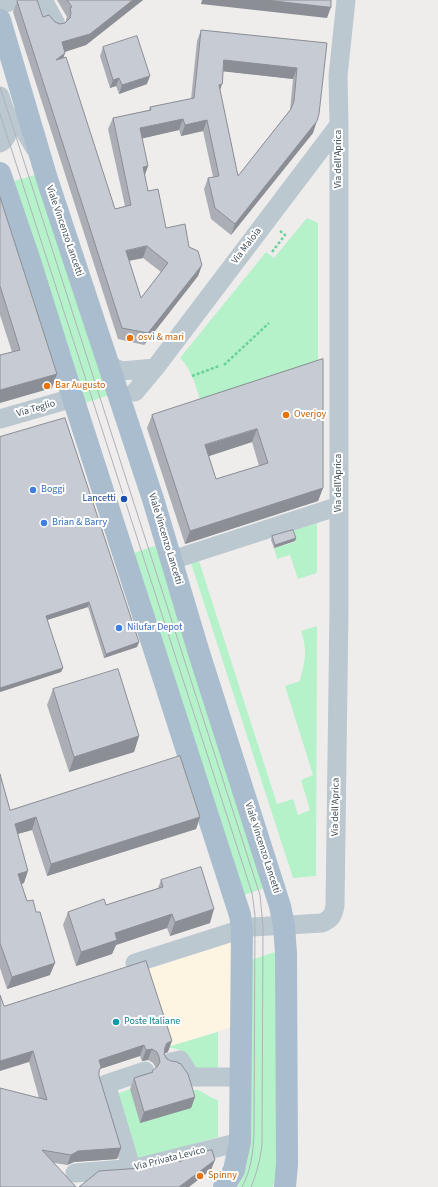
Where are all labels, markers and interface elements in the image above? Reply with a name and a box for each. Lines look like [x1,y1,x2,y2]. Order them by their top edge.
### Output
street label: Via dell'Aprica [333,130,345,188]
street label: Viale Vincenzo Lancetti [43,184,85,278]
street label: Via Maloia [229,225,265,267]
place label: osvi & mari [138,332,184,344]
marker: osvi & mari [125,333,135,343]
place label: Bar Augusto [55,380,105,392]
marker: Bar Augusto [42,381,52,391]
street label: Via Teglio [15,398,57,420]
place label: Overjoy [294,409,326,421]
marker: Overjoy [281,410,291,420]
street label: Via dell'Aprica [333,454,345,512]
place label: Boggi [41,484,65,496]
marker: Boggi [28,485,38,495]
street label: Viale Vincenzo Lancetti [145,492,185,586]
place label: Lancetti [82,493,116,505]
marker: Lancetti [119,494,129,504]
place label: Brian & Barry [52,517,107,529]
marker: Brian & Barry [39,518,49,528]
place label: Nilufar Depot [127,622,182,634]
marker: Nilufar Depot [114,623,124,633]
street label: Via dell'Aprica [329,778,343,836]
street label: Viale Vincenzo Lancetti [242,801,282,895]
place label: Poste Italiane [124,1016,180,1028]
marker: Poste Italiane [111,1017,121,1027]
street label: Via Privata Levico [133,1144,207,1174]
place label: Spinny [208,1170,237,1182]
marker: Spinny [195,1171,205,1181]

